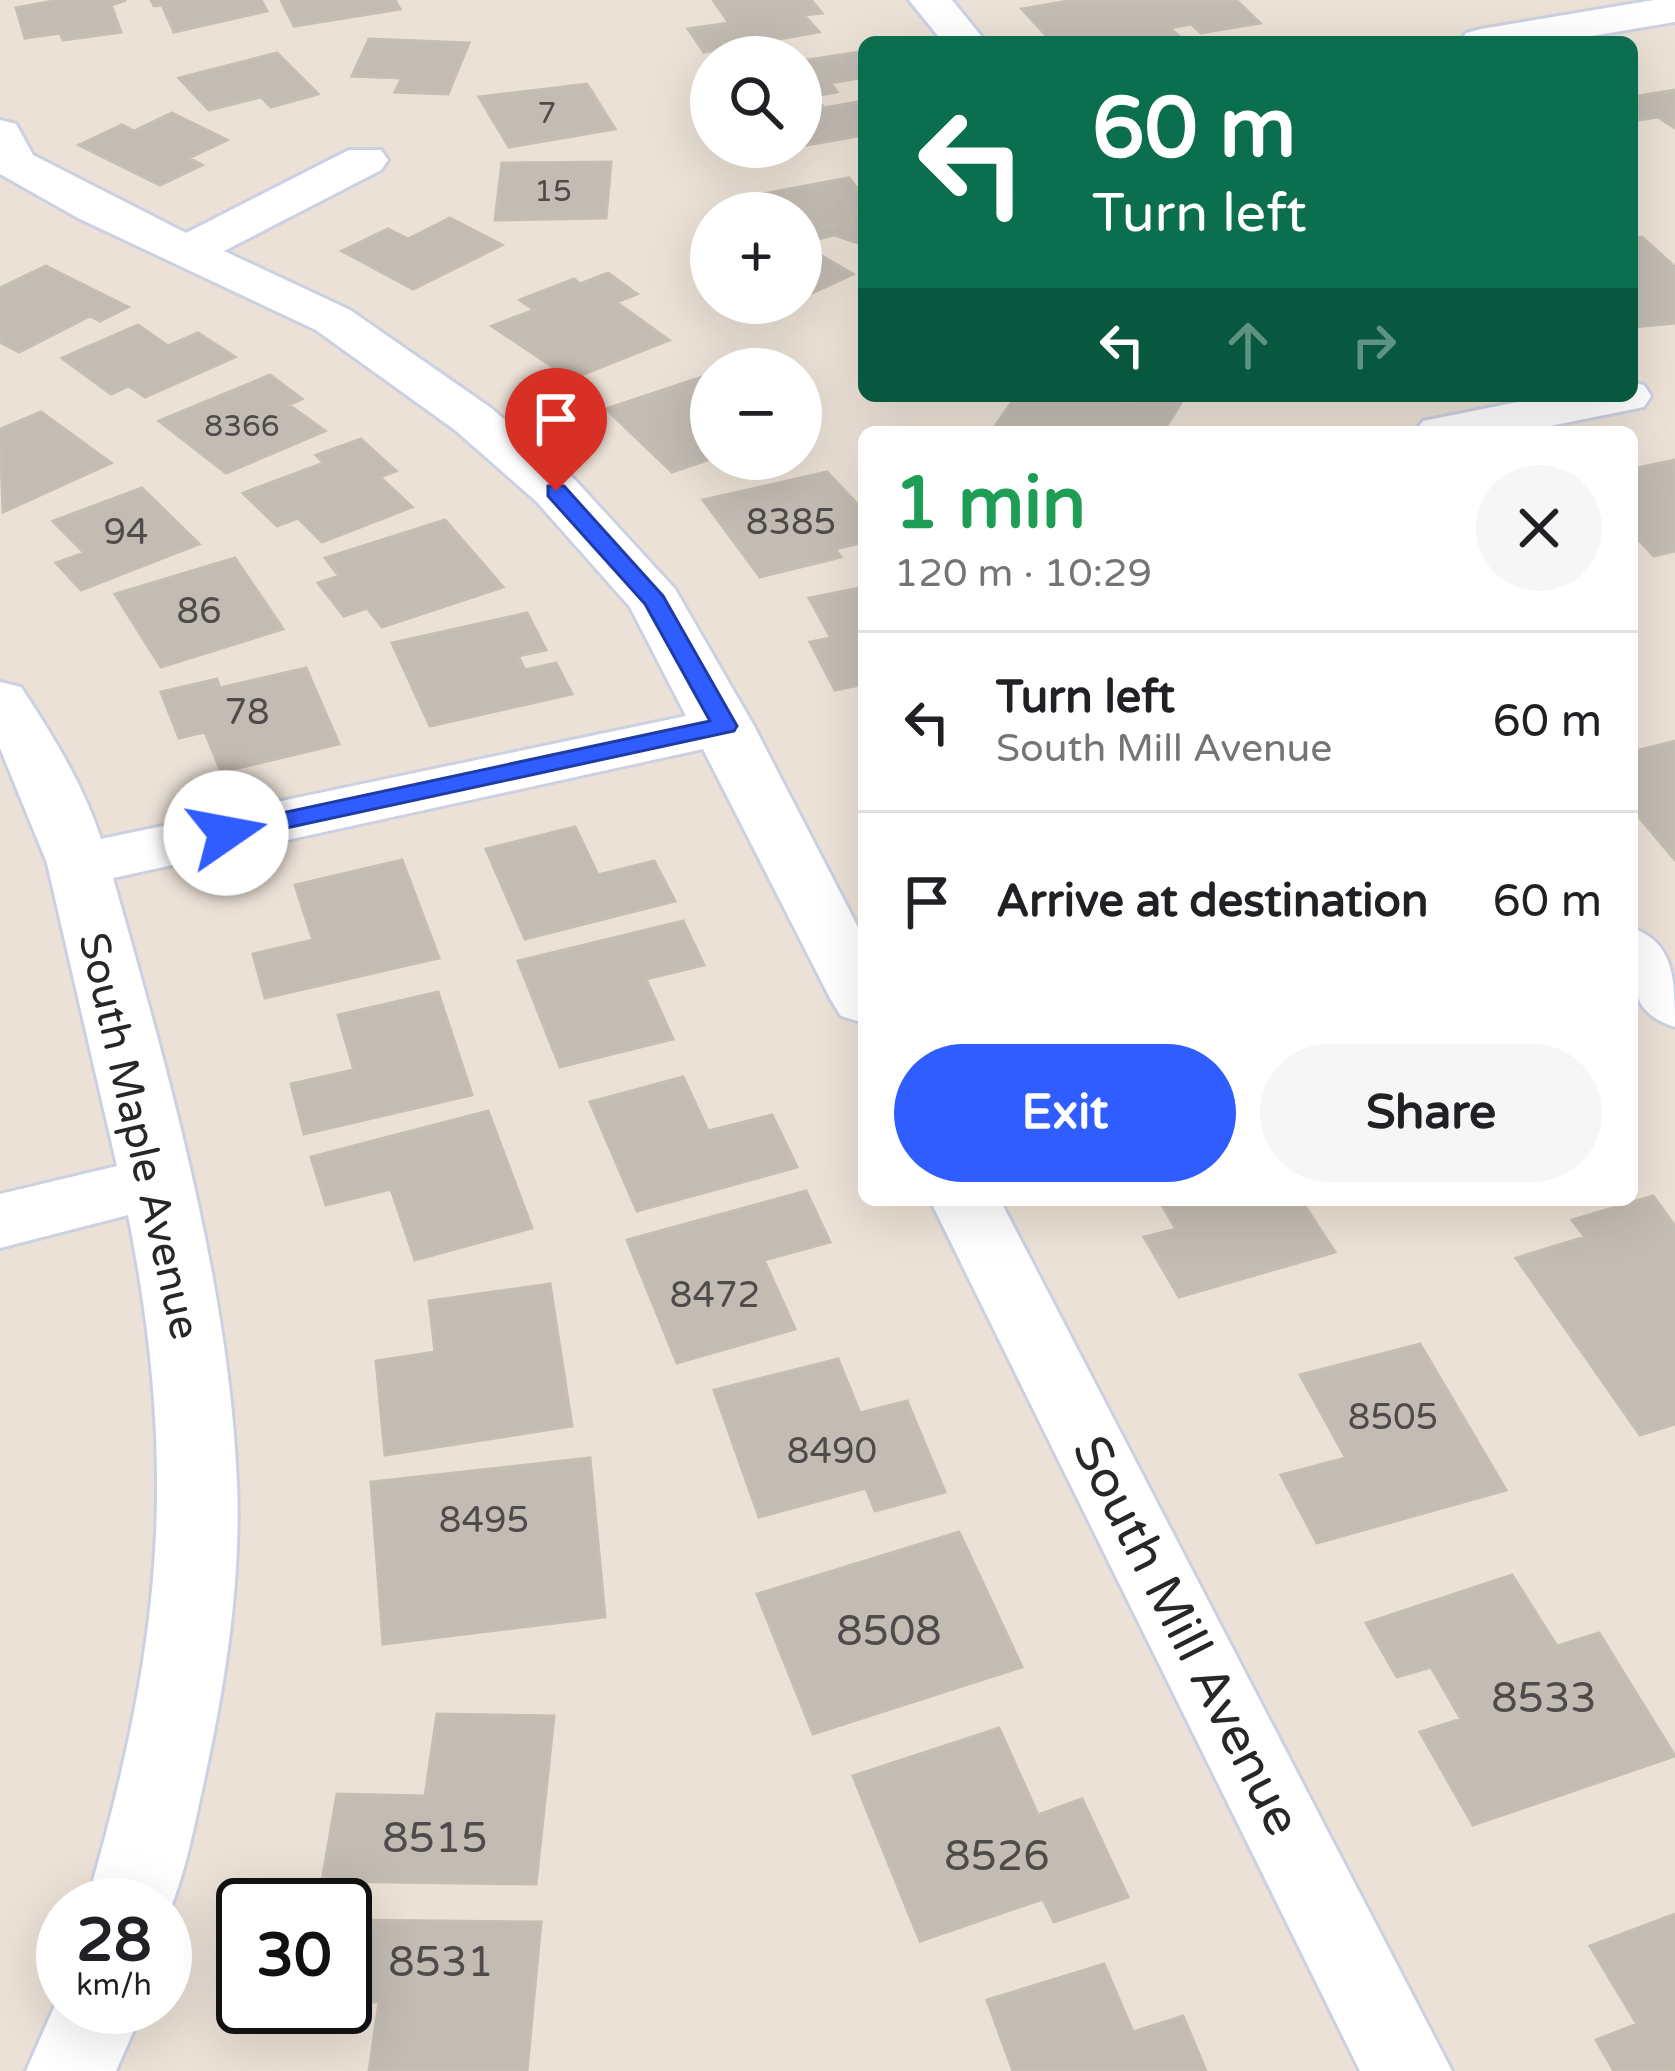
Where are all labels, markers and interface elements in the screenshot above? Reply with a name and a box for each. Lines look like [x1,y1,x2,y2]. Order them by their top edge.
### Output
map controls [690,36,822,480]
button: search [690,36,822,168]
text: 60 m [1092,79,1296,180]
icon: left [894,84,1050,240]
house number: 7 [538,95,556,132]
house number: 15 [534,173,572,210]
text: Turn left [1092,181,1307,246]
button: + [690,192,822,324]
icon: left [1089,312,1155,378]
icon: ahead [1215,312,1281,378]
icon: right [1341,312,1407,378]
button: − [690,348,822,480]
pin [505,368,607,491]
icon: arrive [523,386,589,452]
house number: 8366 [204,408,280,445]
text: 1 min [894,461,1086,548]
button: close [1476,465,1602,591]
house number: 8385 [746,501,836,544]
house number: 94 [103,511,149,554]
text: 120 m · 10:29 [894,550,1152,597]
house number: 86 [176,590,222,633]
text: Turn left [996,671,1175,725]
icon: left [894,689,960,755]
house number: 78 [224,691,270,734]
text: 60 m [1492,695,1602,749]
text: South Mill Avenue [996,725,1332,772]
position arrow [163,770,289,896]
icon: arrive [894,869,960,935]
text: Arrive at destination [996,875,1428,929]
text: 60 m [1492,875,1602,929]
street label: South Maple Avenue [67,928,211,1344]
button: Exit [894,1044,1236,1182]
button: Share [1260,1044,1602,1182]
house number: 8472 [670,1274,760,1317]
house number: 8505 [1348,1396,1438,1439]
street label: South Mill Avenue [1059,1426,1313,1846]
house number: 8490 [787,1430,877,1473]
house number: 8495 [439,1499,529,1542]
house number: 8508 [836,1606,942,1657]
house number: 8533 [1491,1673,1597,1724]
house number: 8515 [382,1813,488,1864]
house number: 8526 [944,1831,1050,1882]
speed limit sign: 30 [216,1878,372,2034]
text: 28 [76,1905,152,1977]
house number: 8531 [388,1937,494,1988]
text: km/h [76,1967,152,2004]

